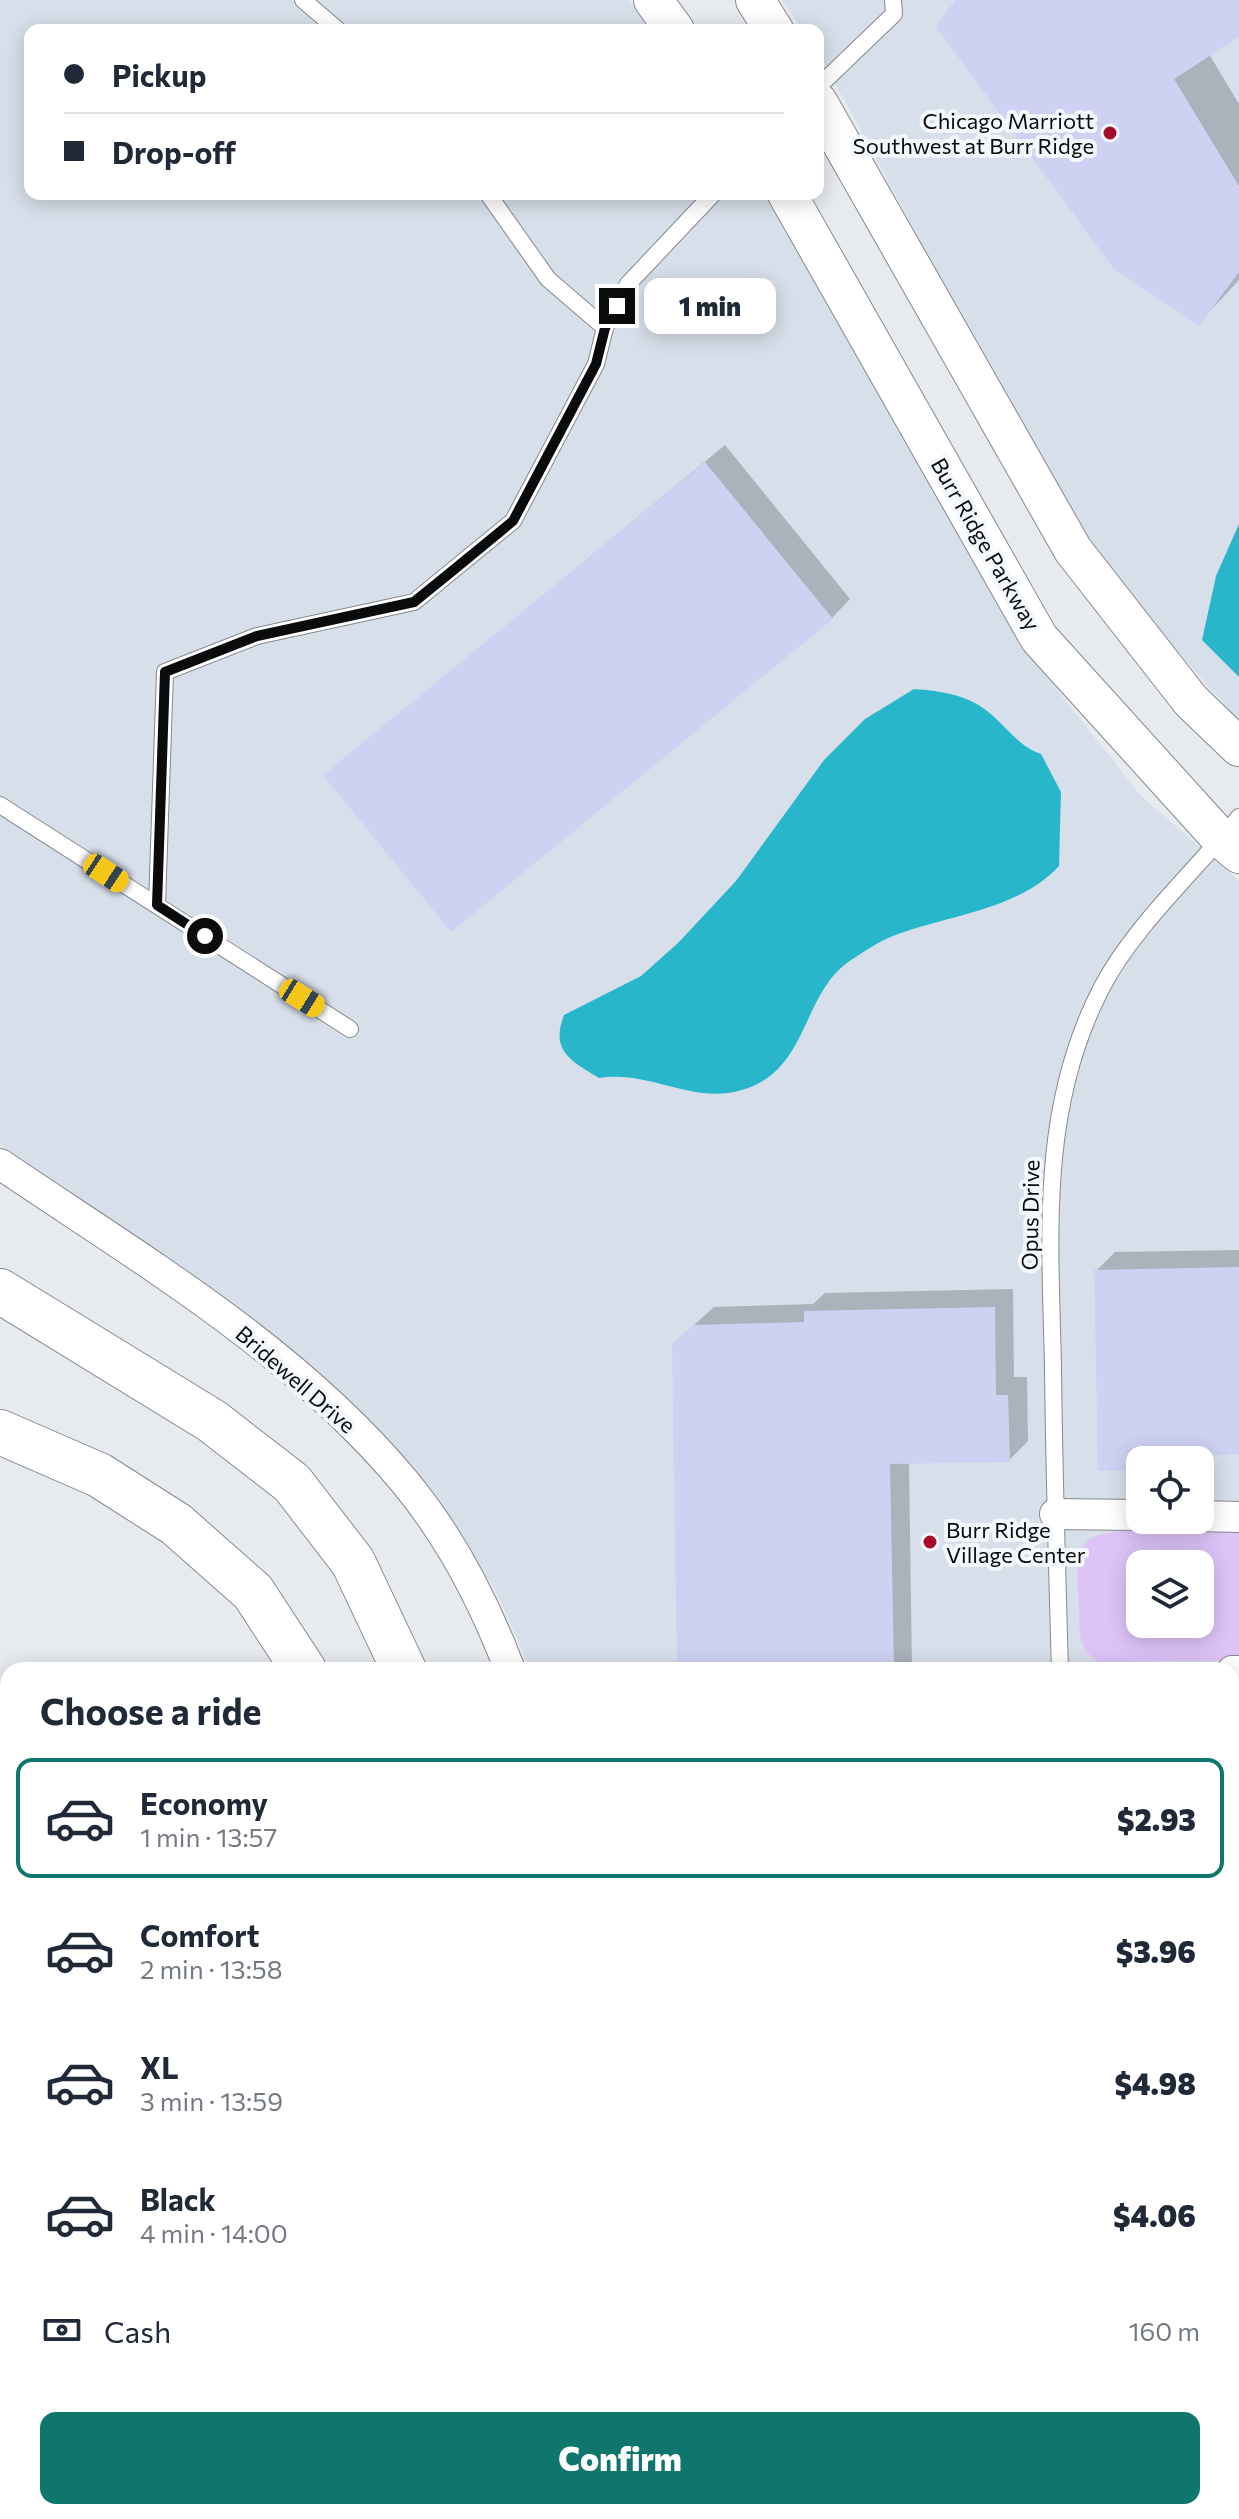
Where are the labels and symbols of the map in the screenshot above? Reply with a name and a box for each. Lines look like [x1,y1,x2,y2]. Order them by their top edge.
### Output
place label: Chicago Marriott Southwest at Burr Ridge [853,107,1094,159]
marker: Chicago Marriott Southwest at Burr Ridge [1101,124,1119,142]
callout: 1 min [645,278,777,334]
route end [599,288,635,324]
street label: Burr Ridge Parkway [926,453,1046,635]
car [79,850,133,896]
route start [187,918,223,954]
car [275,975,329,1021]
street label: Opus Drive [1016,1159,1044,1271]
street label: Bridewell Drive [231,1320,361,1438]
place label: Burr Ridge Village Center [946,1516,1086,1568]
marker: Burr Ridge Village Center [921,1533,939,1551]

